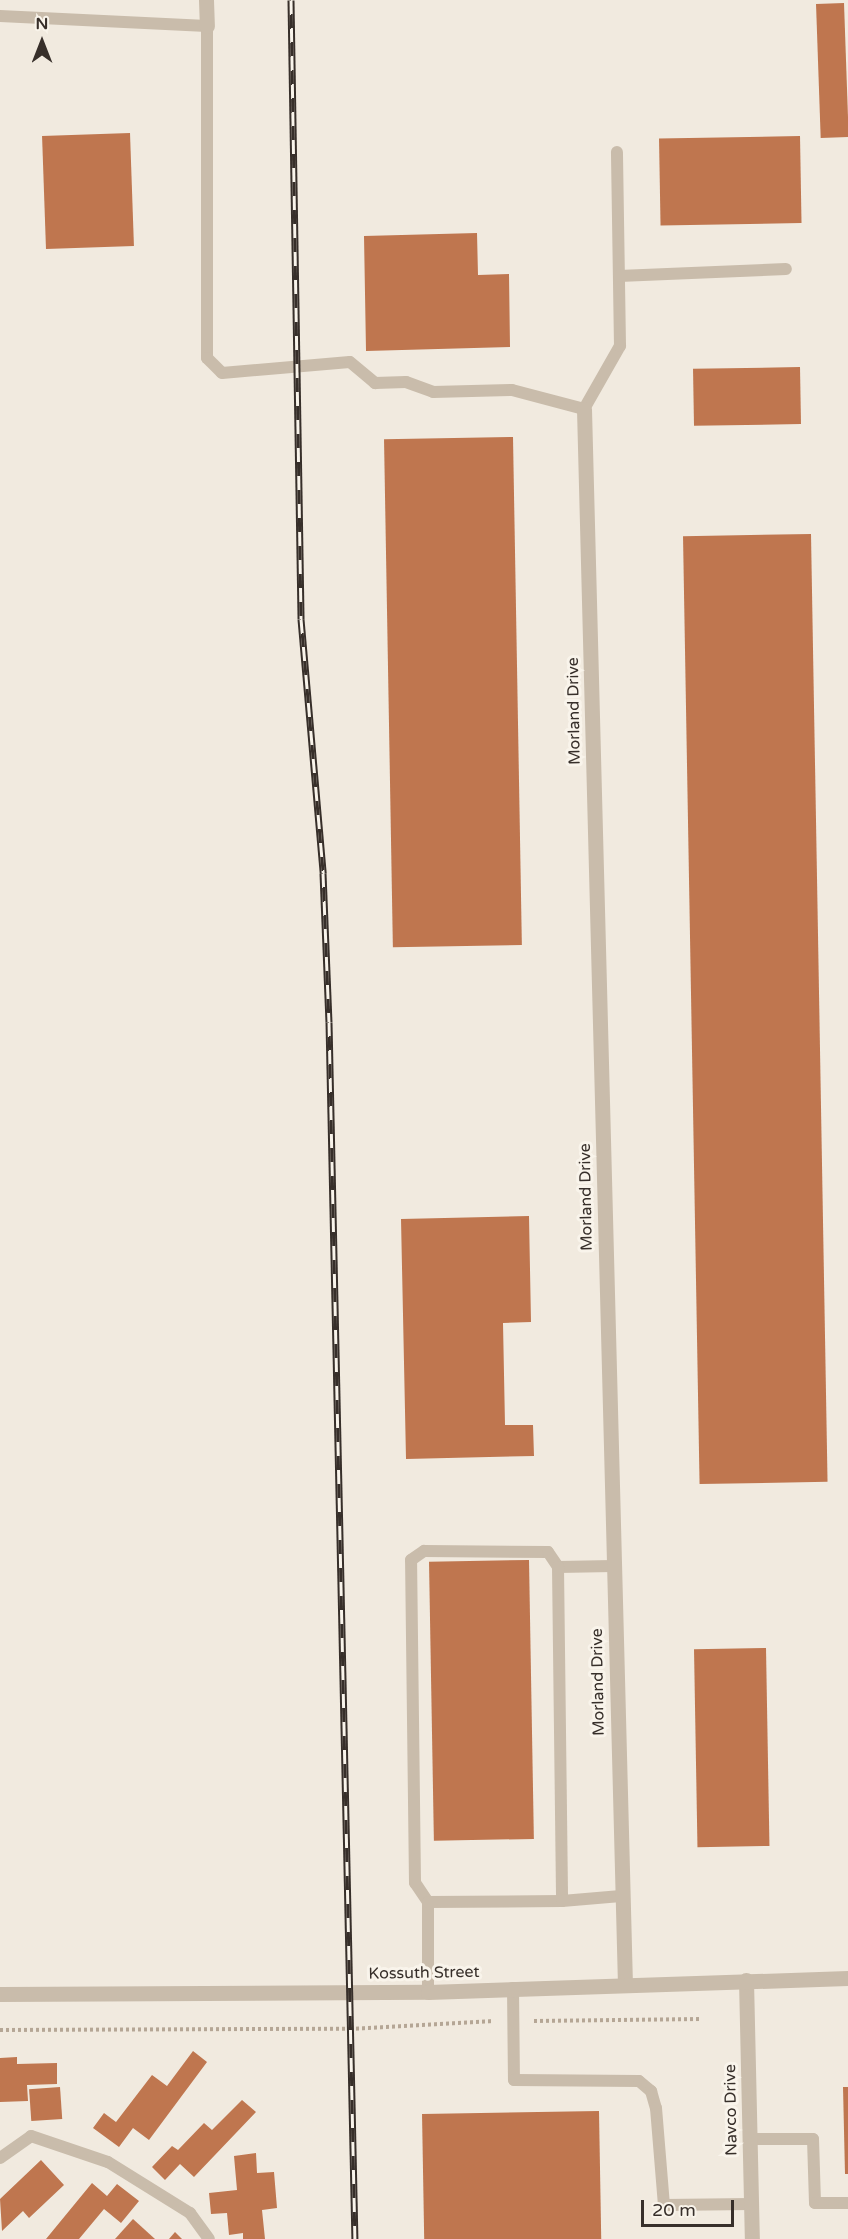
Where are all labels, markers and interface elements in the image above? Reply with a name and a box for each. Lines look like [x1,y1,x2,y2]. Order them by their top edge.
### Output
north arrow [12,12,72,72]
text: N [36,14,48,34]
street label: Morland Drive [563,657,585,765]
street label: Morland Drive [575,1143,597,1251]
street label: Morland Drive [587,1628,609,1736]
street label: Kossuth Street [368,1962,480,1984]
street label: Navco Drive [721,2064,741,2156]
scale bar [644,2188,737,2226]
text: 20 m [652,2199,696,2221]

